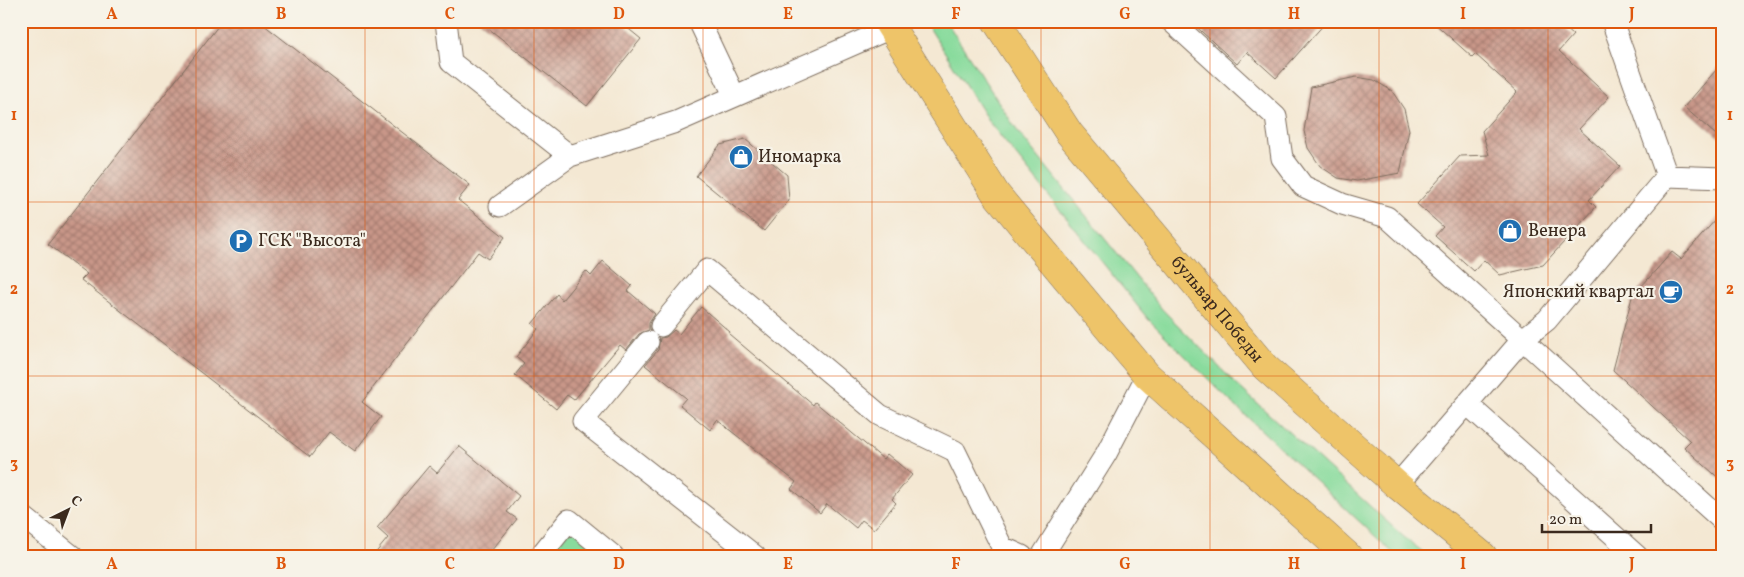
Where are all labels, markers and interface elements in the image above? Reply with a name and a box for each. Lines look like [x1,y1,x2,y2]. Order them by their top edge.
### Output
text: A [106,4,118,26]
text: B [276,4,287,26]
text: C [445,4,455,26]
text: D [613,4,625,26]
text: E [783,4,793,26]
text: F [951,4,961,26]
text: G [1119,4,1131,26]
text: H [1288,4,1300,26]
text: I [1460,4,1466,26]
text: J [1628,4,1635,26]
text: 1 [11,105,17,127]
text: 1 [1727,105,1733,127]
shop icon: Иномарка [728,144,754,170]
place label: Иномарка [758,145,841,170]
shop icon: Венера [1497,218,1523,244]
place label: Венера [1528,219,1587,244]
parking icon: ГСК "Высота" [228,228,254,254]
place label: ГСК "Высота" [258,229,366,254]
street label: бульвар Победы [1165,251,1269,369]
text: 2 [10,279,18,301]
cafe icon: Японский квартал [1658,279,1684,305]
text: 2 [1726,279,1734,301]
place label: Японский квартал [1503,280,1654,305]
text: 3 [10,453,18,475]
text: 3 [1726,453,1734,475]
north arrow [42,484,92,534]
text: С [66,491,85,512]
scale bar [1542,502,1650,534]
text: 20 m [1549,510,1582,531]
text: A [106,554,118,576]
text: B [276,554,287,576]
text: C [445,554,455,576]
text: D [613,554,625,576]
text: E [783,554,793,576]
text: F [951,554,961,576]
text: G [1119,554,1131,576]
text: H [1288,554,1300,576]
text: I [1460,554,1466,576]
text: J [1628,554,1635,576]

